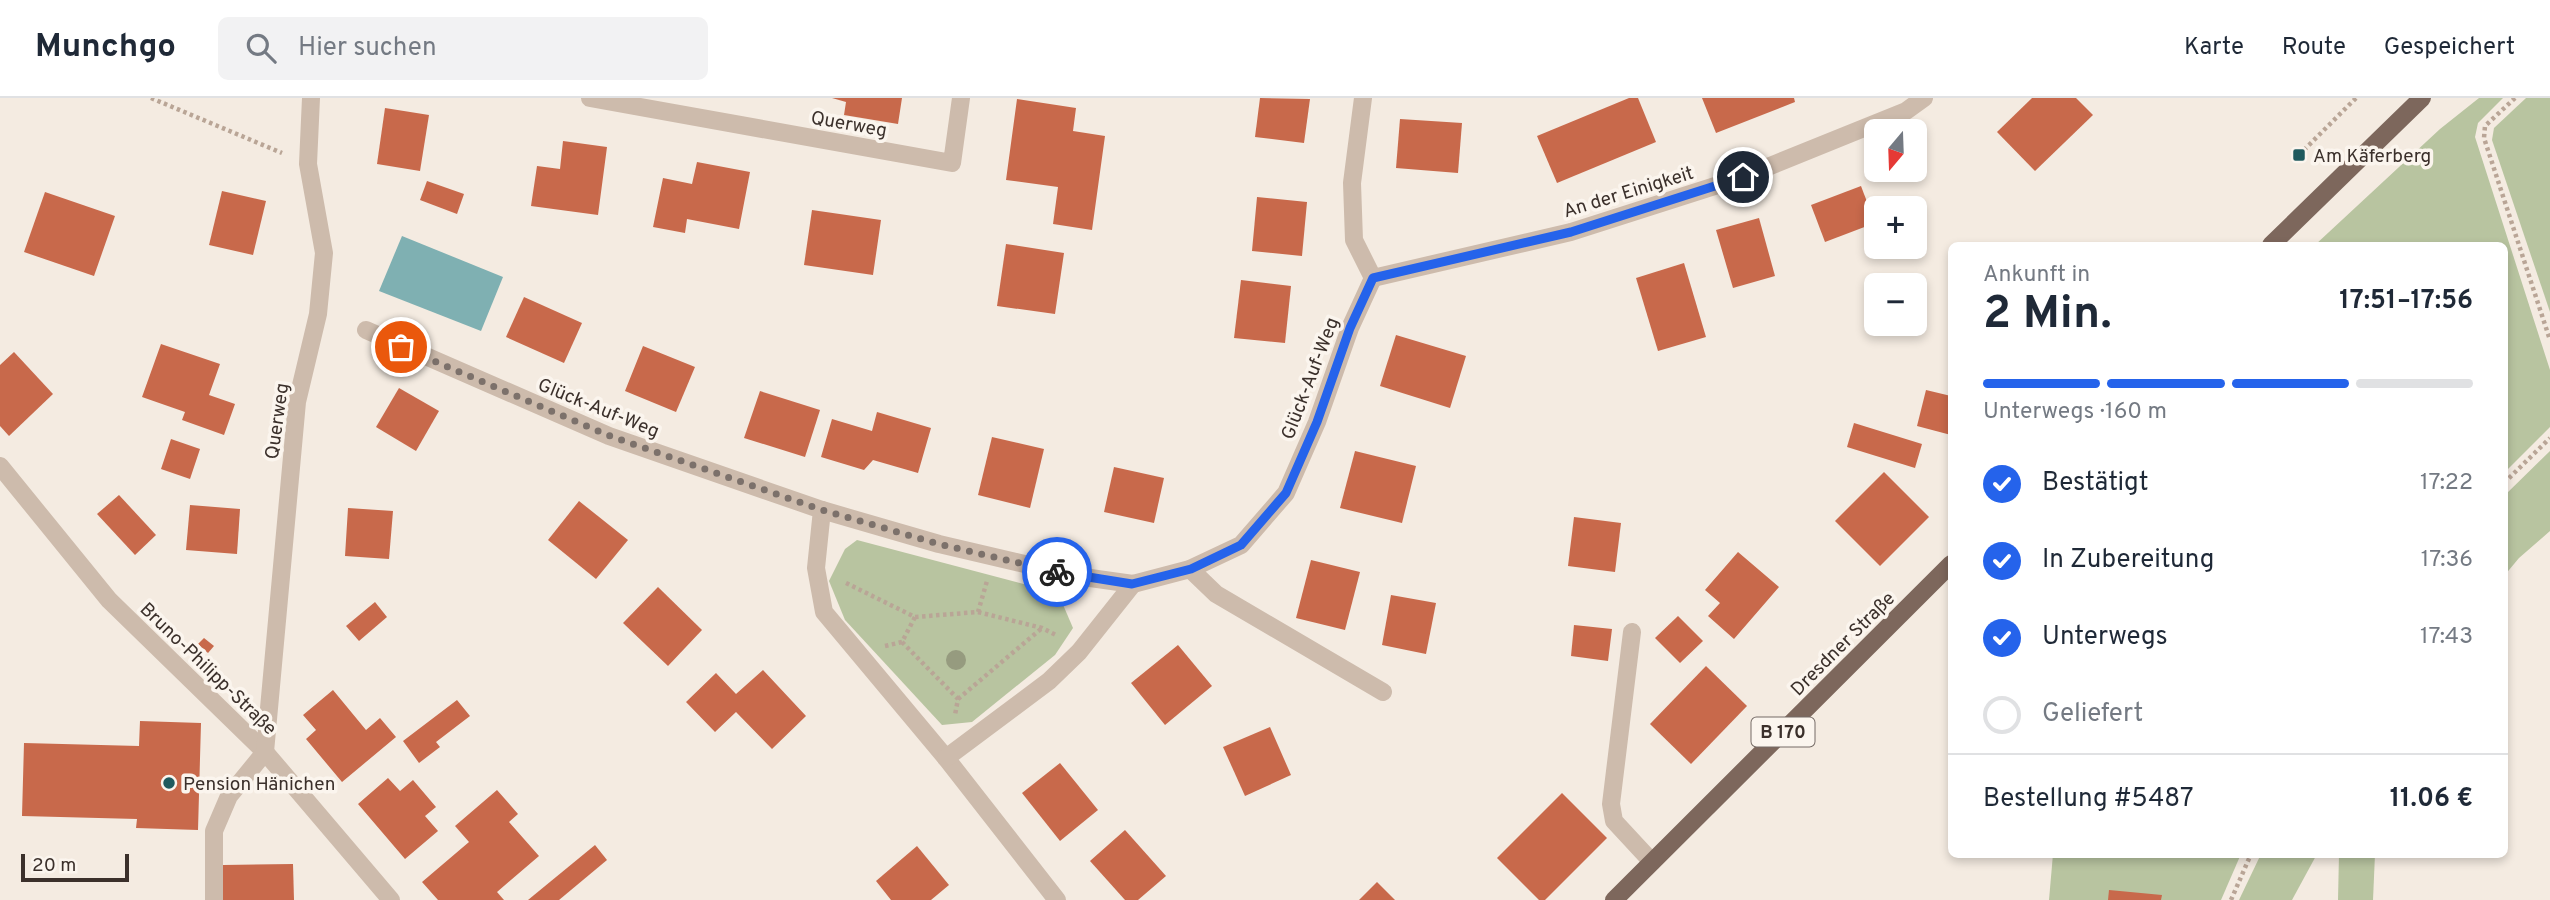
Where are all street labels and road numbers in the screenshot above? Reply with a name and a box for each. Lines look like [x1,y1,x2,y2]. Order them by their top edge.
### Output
street label: Querweg [809,106,889,143]
street label: An der Einigkeit [1560,162,1697,224]
street label: Glück-Auf-Weg [1277,314,1345,443]
street label: Glück-Auf-Weg [534,374,663,444]
street label: Querweg [261,381,295,461]
street label: Dresdner Straße [1786,587,1901,702]
street label: Bruno-Philipp-Straße [134,598,281,741]
road number: B 170 [1752,718,1814,746]

